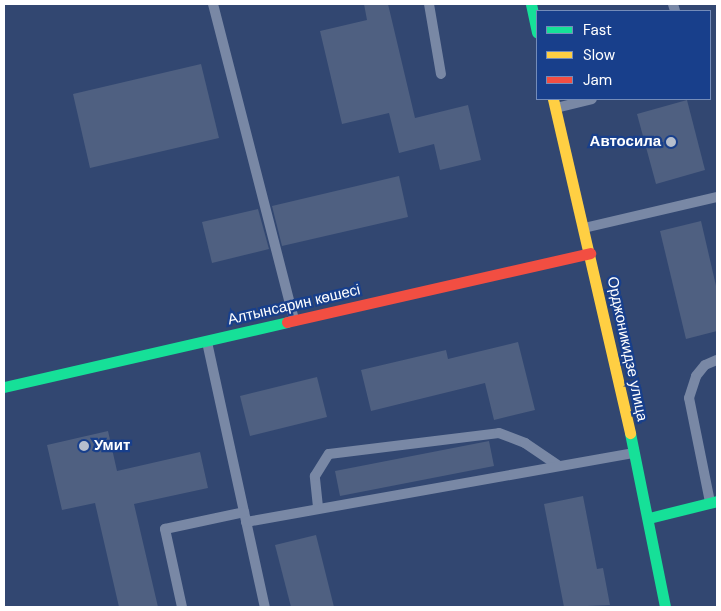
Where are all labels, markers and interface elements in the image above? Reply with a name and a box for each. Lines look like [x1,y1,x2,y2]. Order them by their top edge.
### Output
legend [536,10,711,100]
text: Fast [583,20,612,40]
text: Slow [583,45,615,65]
text: Jam [583,70,612,90]
place label: Автосила [590,133,661,151]
marker: Автосила [665,136,677,148]
street label: Орджоникидзе улица [603,275,651,423]
street label: Алтынсарин көшесі [226,281,362,329]
place label: Умит [94,437,130,455]
marker: Умит [78,440,90,452]

